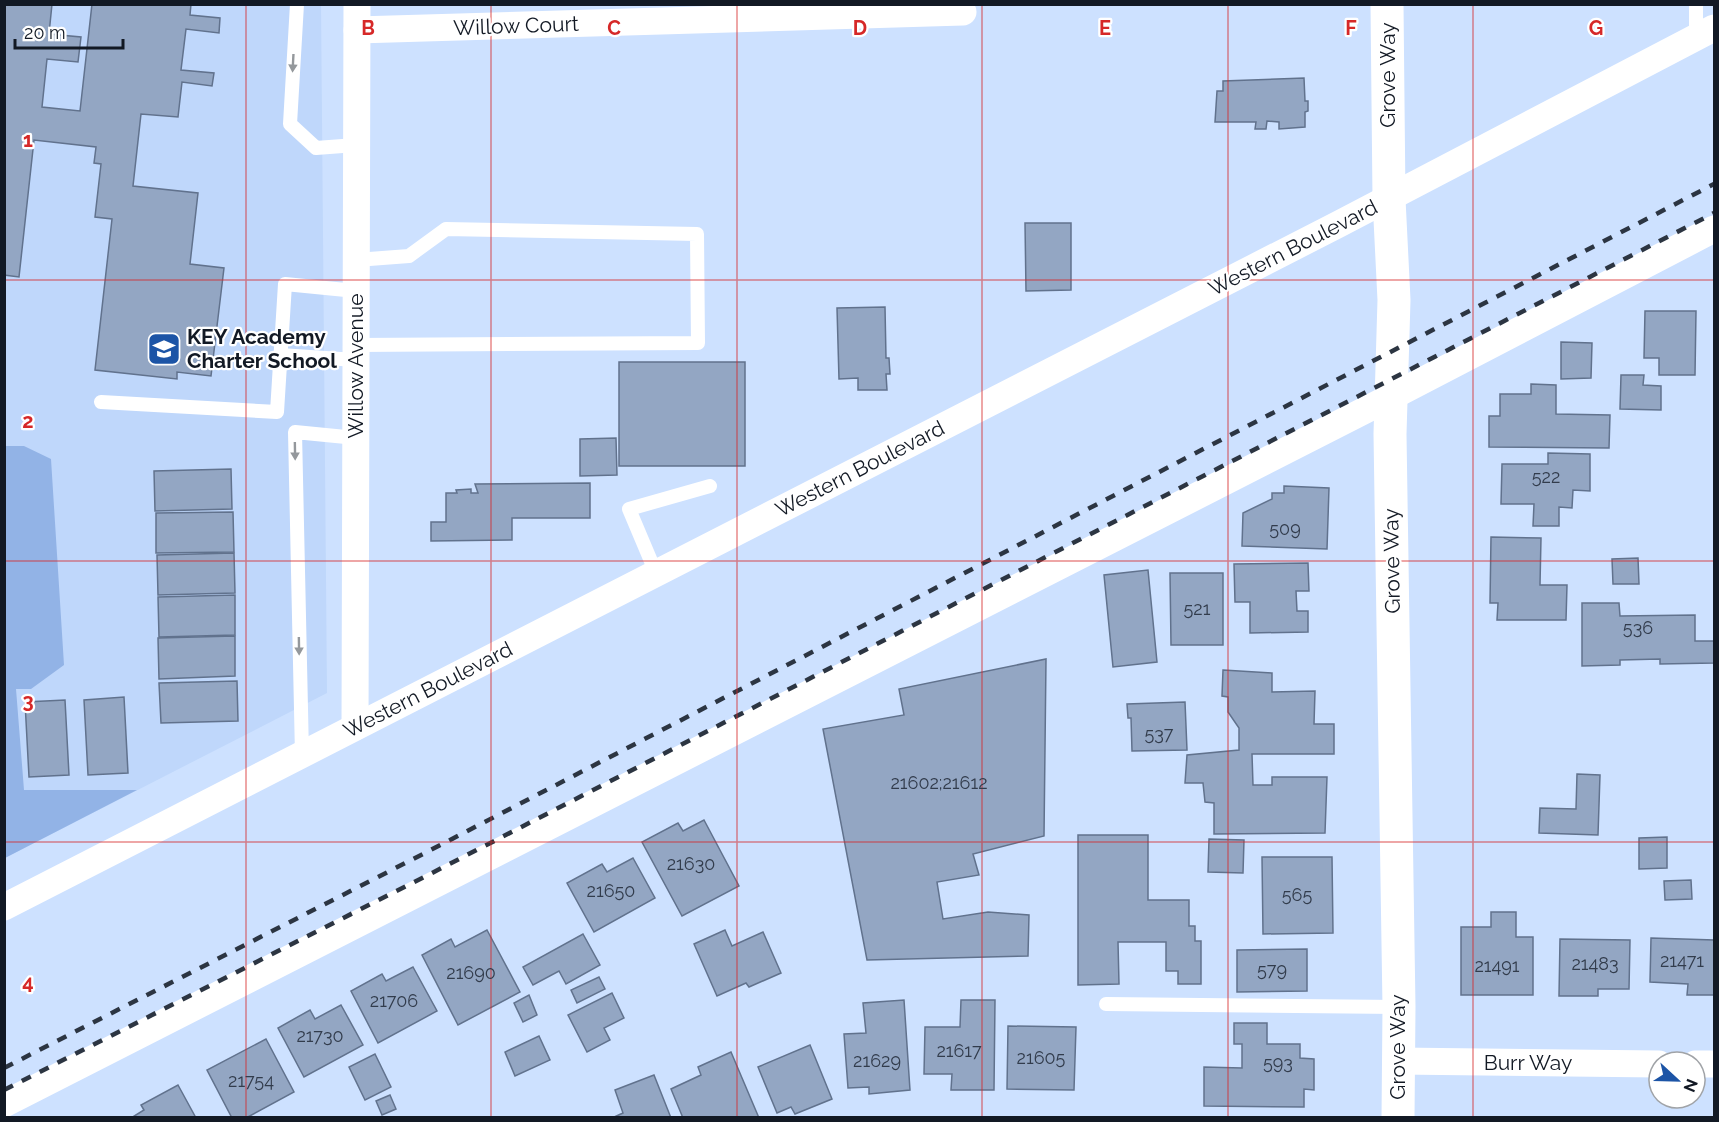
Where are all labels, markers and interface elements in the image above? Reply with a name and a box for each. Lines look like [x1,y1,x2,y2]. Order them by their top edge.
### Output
street label: Willow Court [453,11,579,40]
scale bar [15,12,123,50]
text: B [361,16,375,40]
text: C [607,16,621,40]
text: D [853,16,867,40]
text: E [1099,16,1111,40]
text: F [1345,16,1357,40]
text: G [1589,16,1603,40]
text: 20 m [24,22,66,43]
street label: Grove Way [1375,22,1400,128]
one-way arrow [289,53,298,72]
text: 1 [23,128,33,152]
street label: Western Boulevard [1204,194,1381,301]
street label: Willow Avenue [343,294,368,438]
place label: KEY Academy Charter School [187,324,337,373]
school or university icon: KEY Academy Charter School [146,331,182,367]
text: 2 [22,409,34,433]
street label: Western Boulevard [771,415,948,522]
one-way arrow [290,441,300,460]
house number: 522 [1532,466,1560,487]
street label: Grove Way [1378,508,1405,614]
house number: 509 [1269,518,1301,539]
house number: 521 [1184,598,1211,619]
house number: 536 [1623,617,1653,638]
one-way arrow [294,636,304,655]
street label: Western Boulevard [339,636,516,743]
text: 3 [22,689,34,713]
house number: 537 [1145,723,1174,744]
house number: 21602;21612 [890,772,988,793]
house number: 21630 [667,853,715,874]
house number: 21650 [587,880,635,901]
house number: 565 [1282,884,1312,905]
house number: 21471 [1660,950,1704,971]
house number: 21483 [1571,953,1619,974]
house number: 21491 [1474,955,1520,976]
house number: 579 [1257,959,1287,980]
house number: 21690 [446,962,496,983]
text: 4 [22,970,34,994]
house number: 21706 [370,990,418,1011]
street label: Grove Way [1385,994,1410,1100]
house number: 21730 [296,1025,344,1046]
house number: 21617 [936,1040,982,1061]
house number: 21605 [1017,1047,1066,1068]
house number: 21629 [853,1050,901,1071]
street label: Burr Way [1484,1050,1572,1075]
north arrow [1647,1050,1707,1110]
house number: 593 [1263,1052,1293,1073]
house number: 21754 [228,1070,274,1091]
text: N [1679,1076,1702,1095]

